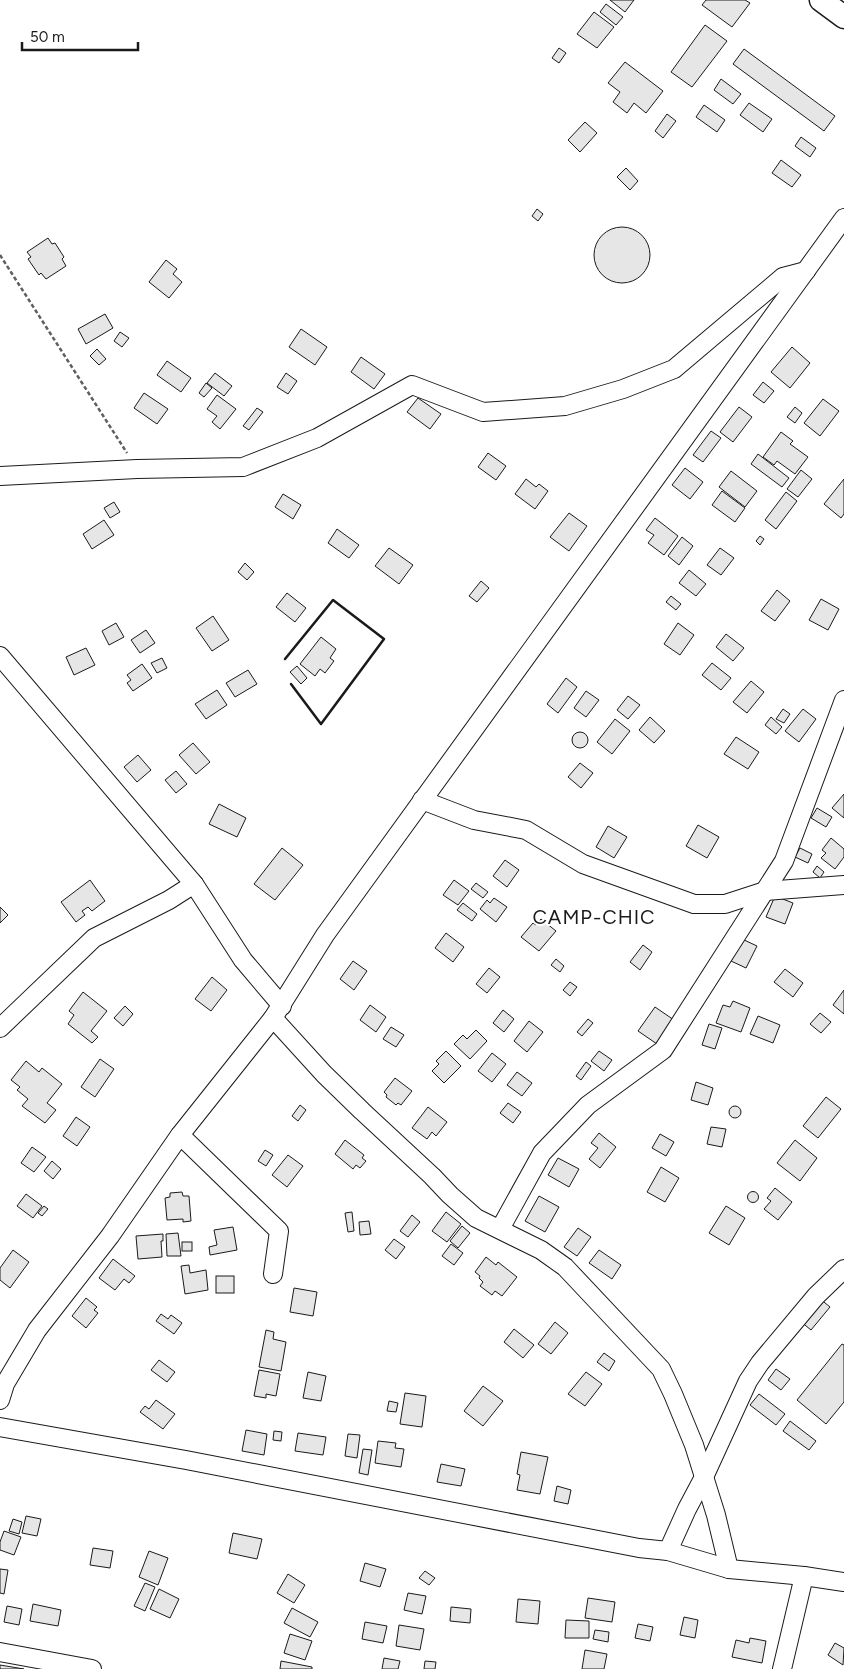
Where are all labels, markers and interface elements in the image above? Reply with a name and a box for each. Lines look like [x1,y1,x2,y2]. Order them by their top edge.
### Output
scale bar [22,20,139,52]
text: 50 m [30,28,65,46]
district label: CAMP-CHIC [532,905,656,929]

